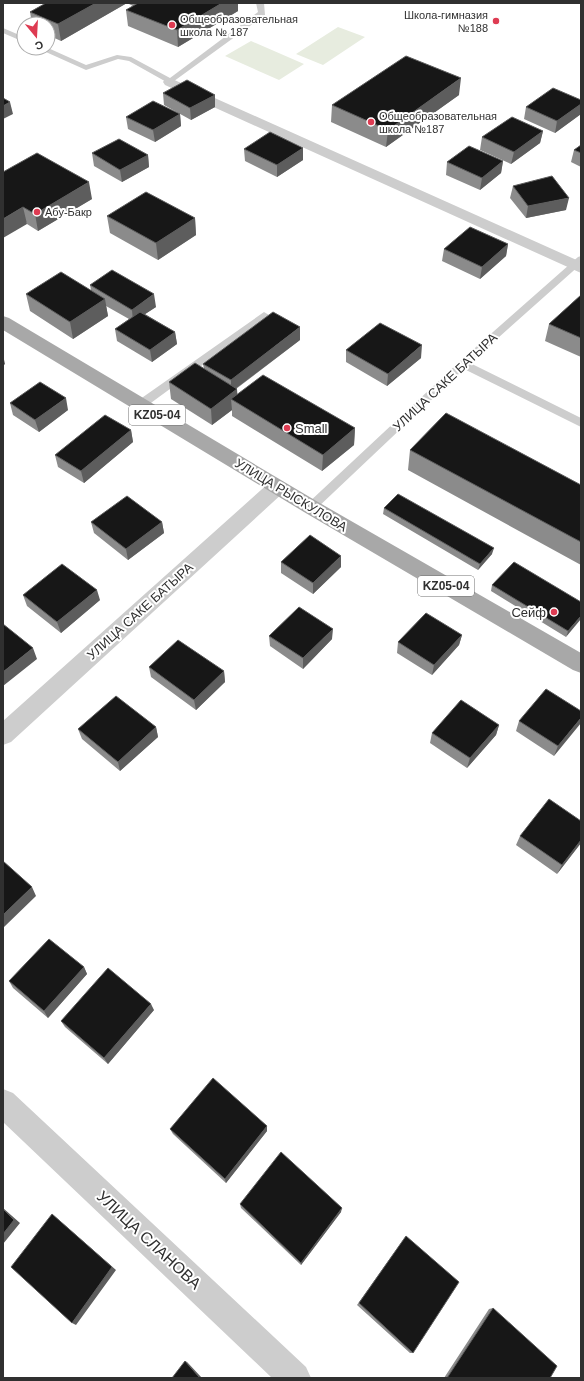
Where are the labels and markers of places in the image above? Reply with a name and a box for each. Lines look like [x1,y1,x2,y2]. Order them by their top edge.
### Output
place label: Школа-гимназия №188 [404,9,488,34]
place label: Общеобразовательная школа № 187 [180,13,298,38]
marker: Школа-гимназия №188 [491,16,501,26]
marker: Общеобразовательная школа № 187 [167,20,177,30]
place label: Общеобразовательная школа №187 [379,110,497,135]
marker: Общеобразовательная школа №187 [366,117,376,127]
place label: Абу-Бакр [45,206,92,218]
marker: Абу-Бакр [32,207,42,217]
place label: Small [295,421,328,436]
marker: Small [282,423,292,433]
place label: Сейф [511,605,546,620]
marker: Сейф [549,607,559,617]

